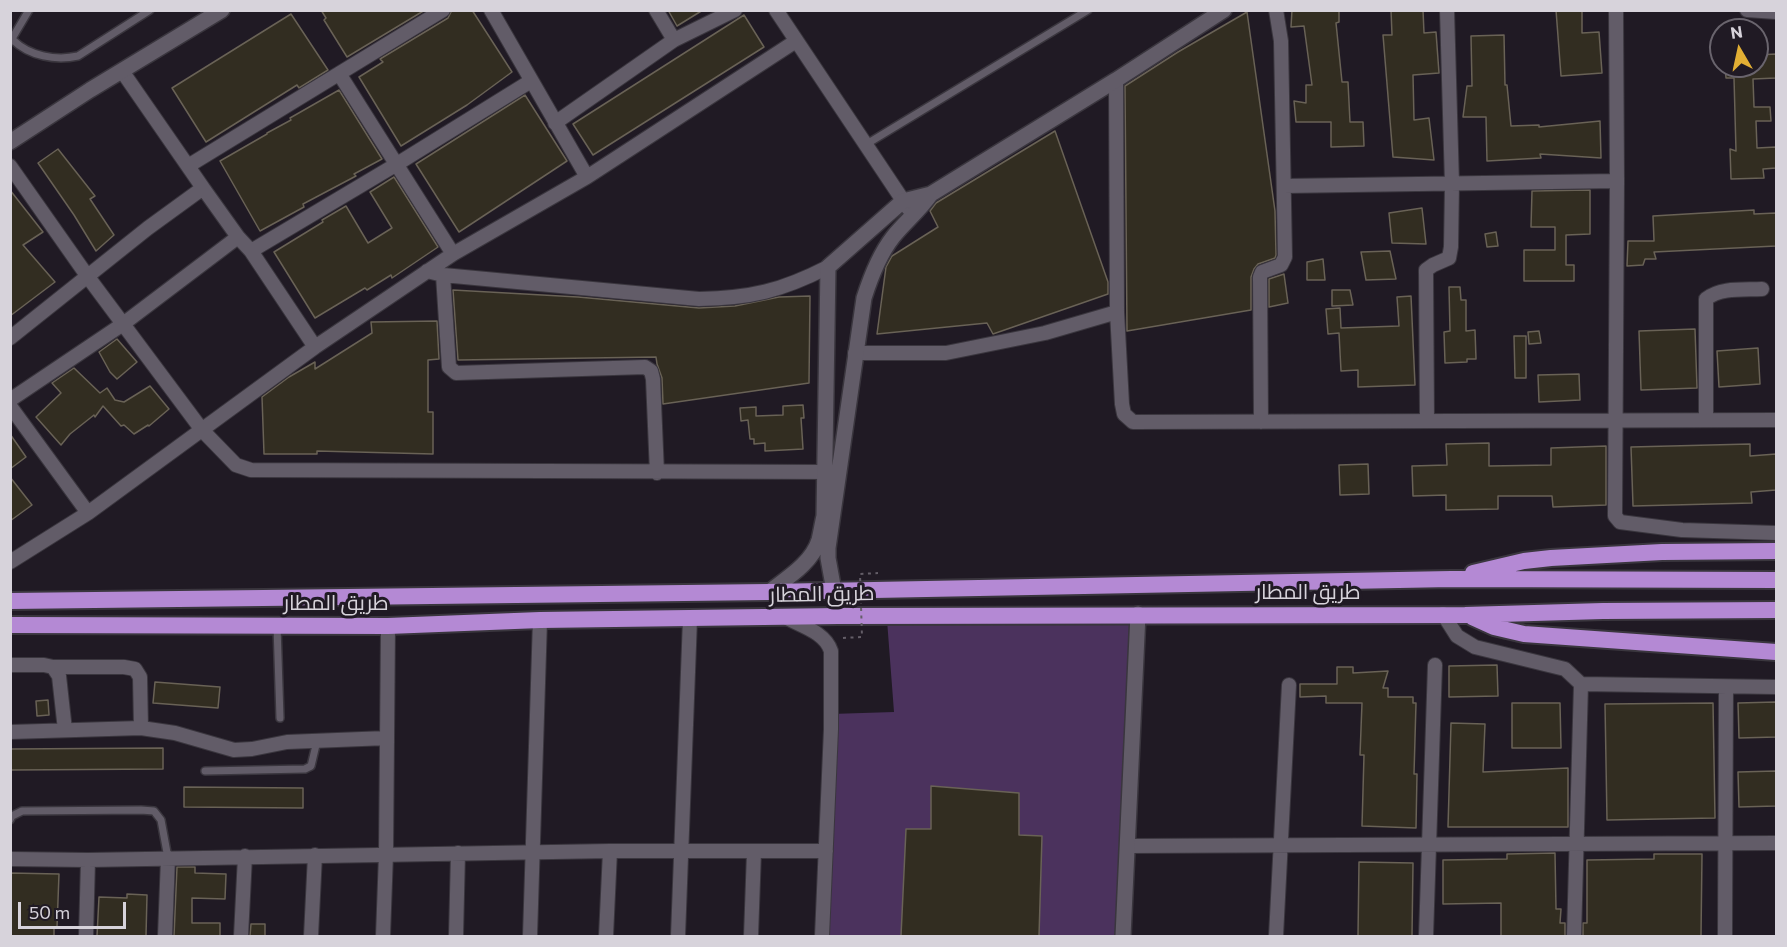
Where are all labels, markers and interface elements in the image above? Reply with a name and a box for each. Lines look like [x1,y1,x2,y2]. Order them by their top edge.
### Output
north arrow [1709,18,1769,78]
text: N [1729,21,1744,42]
street label: طريق المطار [1255,579,1361,605]
street label: طريق المطار [769,580,875,608]
street label: طريق المطار [283,590,389,616]
scale bar [21,890,129,928]
text: 50 m [29,901,70,923]

